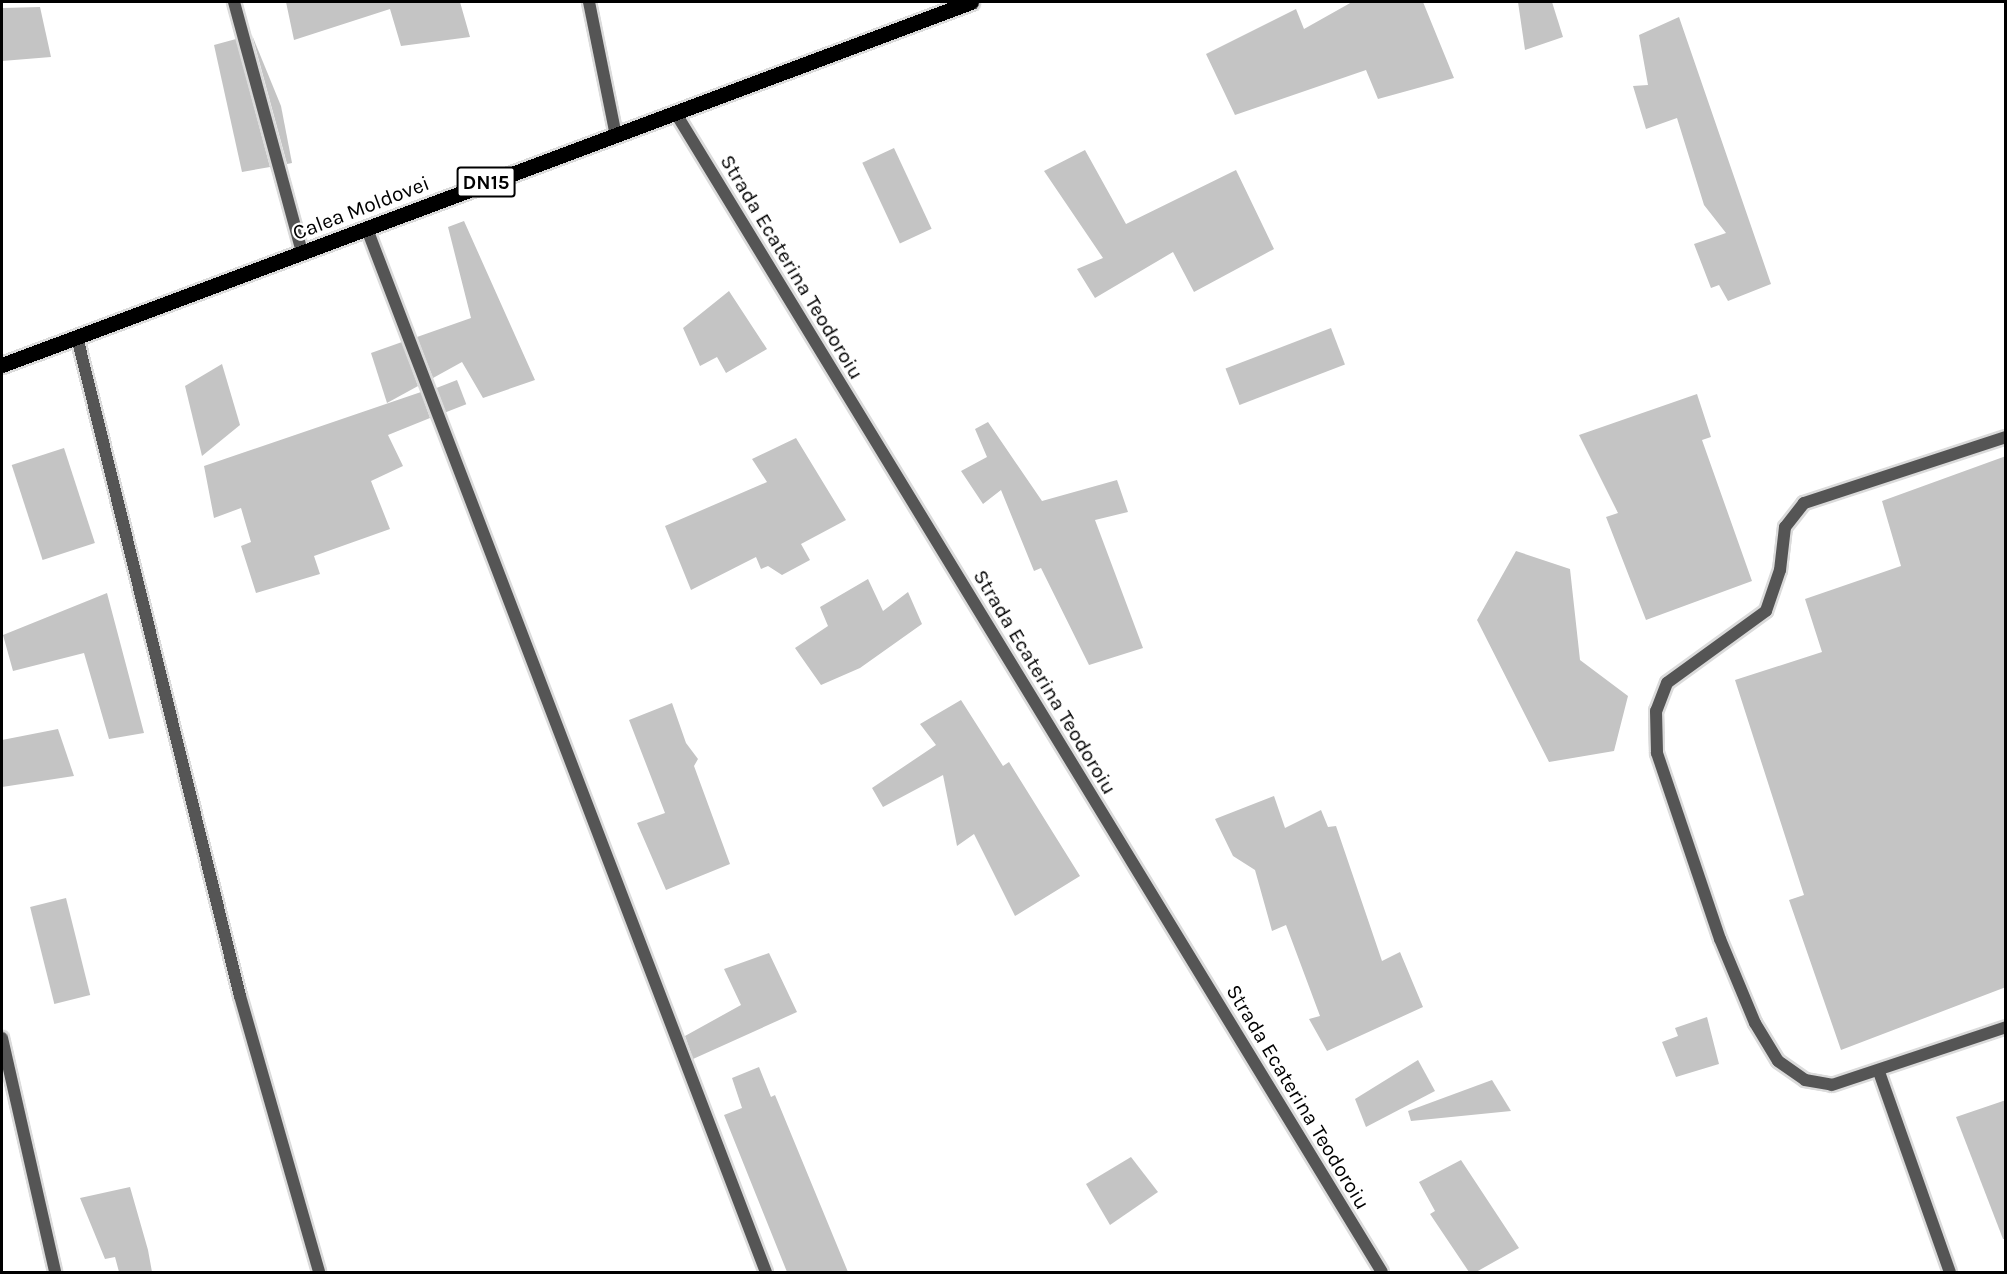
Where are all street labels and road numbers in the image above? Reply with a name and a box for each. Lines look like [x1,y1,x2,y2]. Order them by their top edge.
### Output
street label: Strada Ecaterina Teodoroiu [715,150,869,384]
road number: DN15 [456,165,516,199]
street label: Calea Moldovei [289,170,433,246]
street label: Strada Ecaterina Teodoroiu [968,565,1122,799]
street label: Strada Ecaterina Teodoroiu [1221,980,1375,1214]

